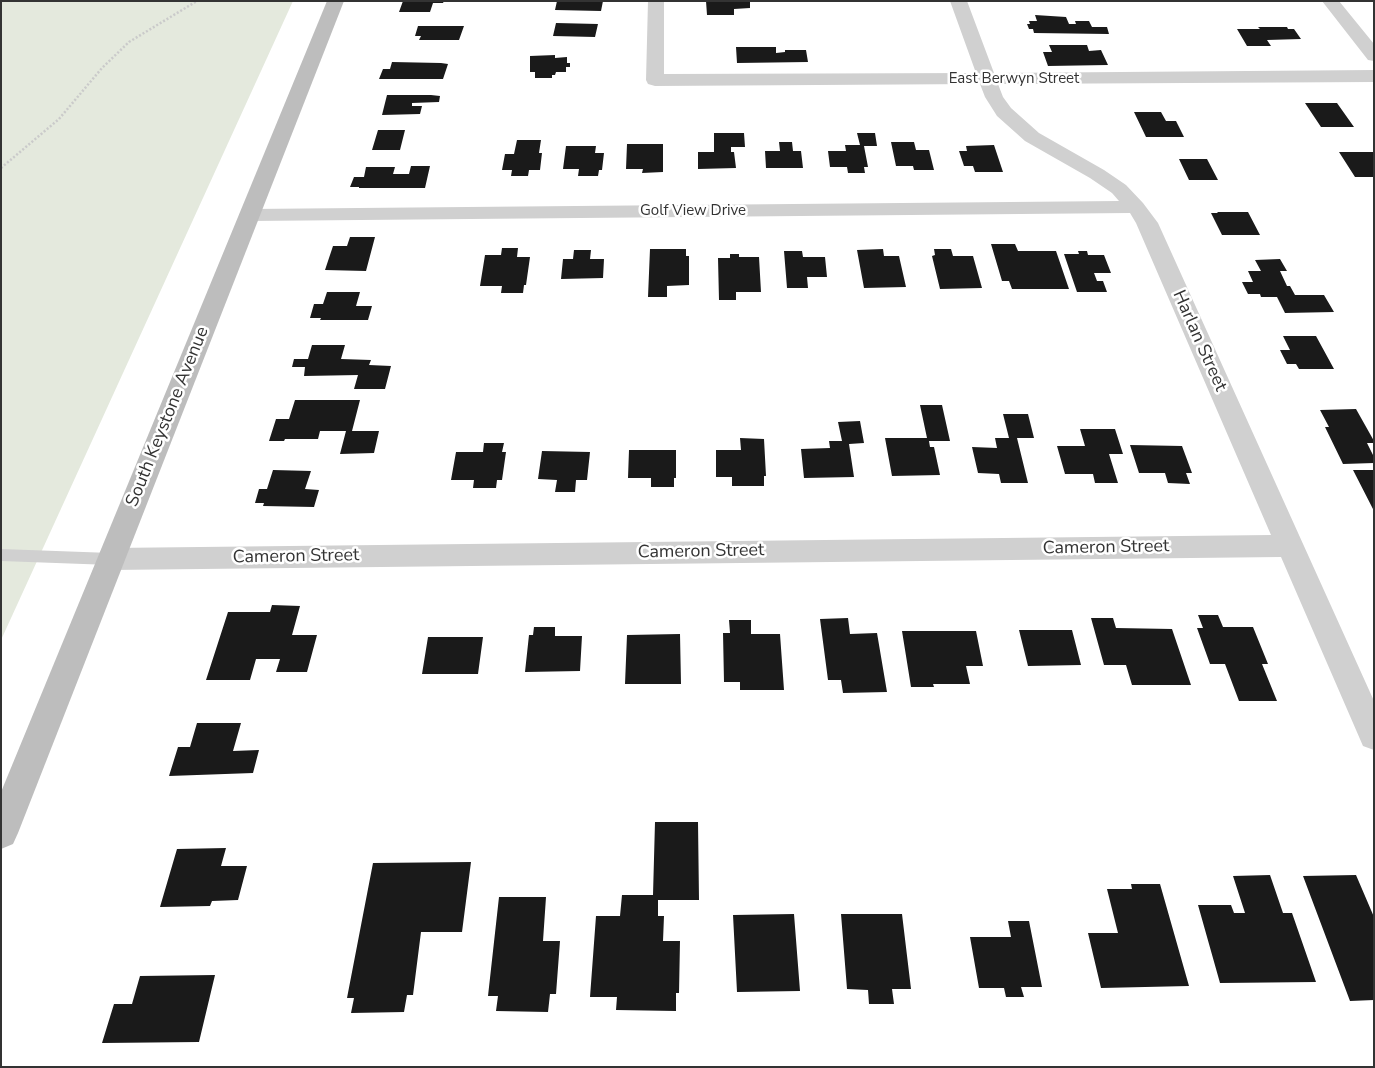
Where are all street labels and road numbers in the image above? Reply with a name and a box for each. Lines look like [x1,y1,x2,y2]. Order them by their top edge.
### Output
street label: East Berwyn Street [949,70,1079,88]
street label: Golf View Drive [640,202,746,220]
street label: Harlan Street [1167,287,1231,395]
street label: South Keystone Avenue [122,324,214,510]
street label: Cameron Street [1043,536,1169,560]
street label: Cameron Street [638,540,764,564]
street label: Cameron Street [233,545,359,569]

